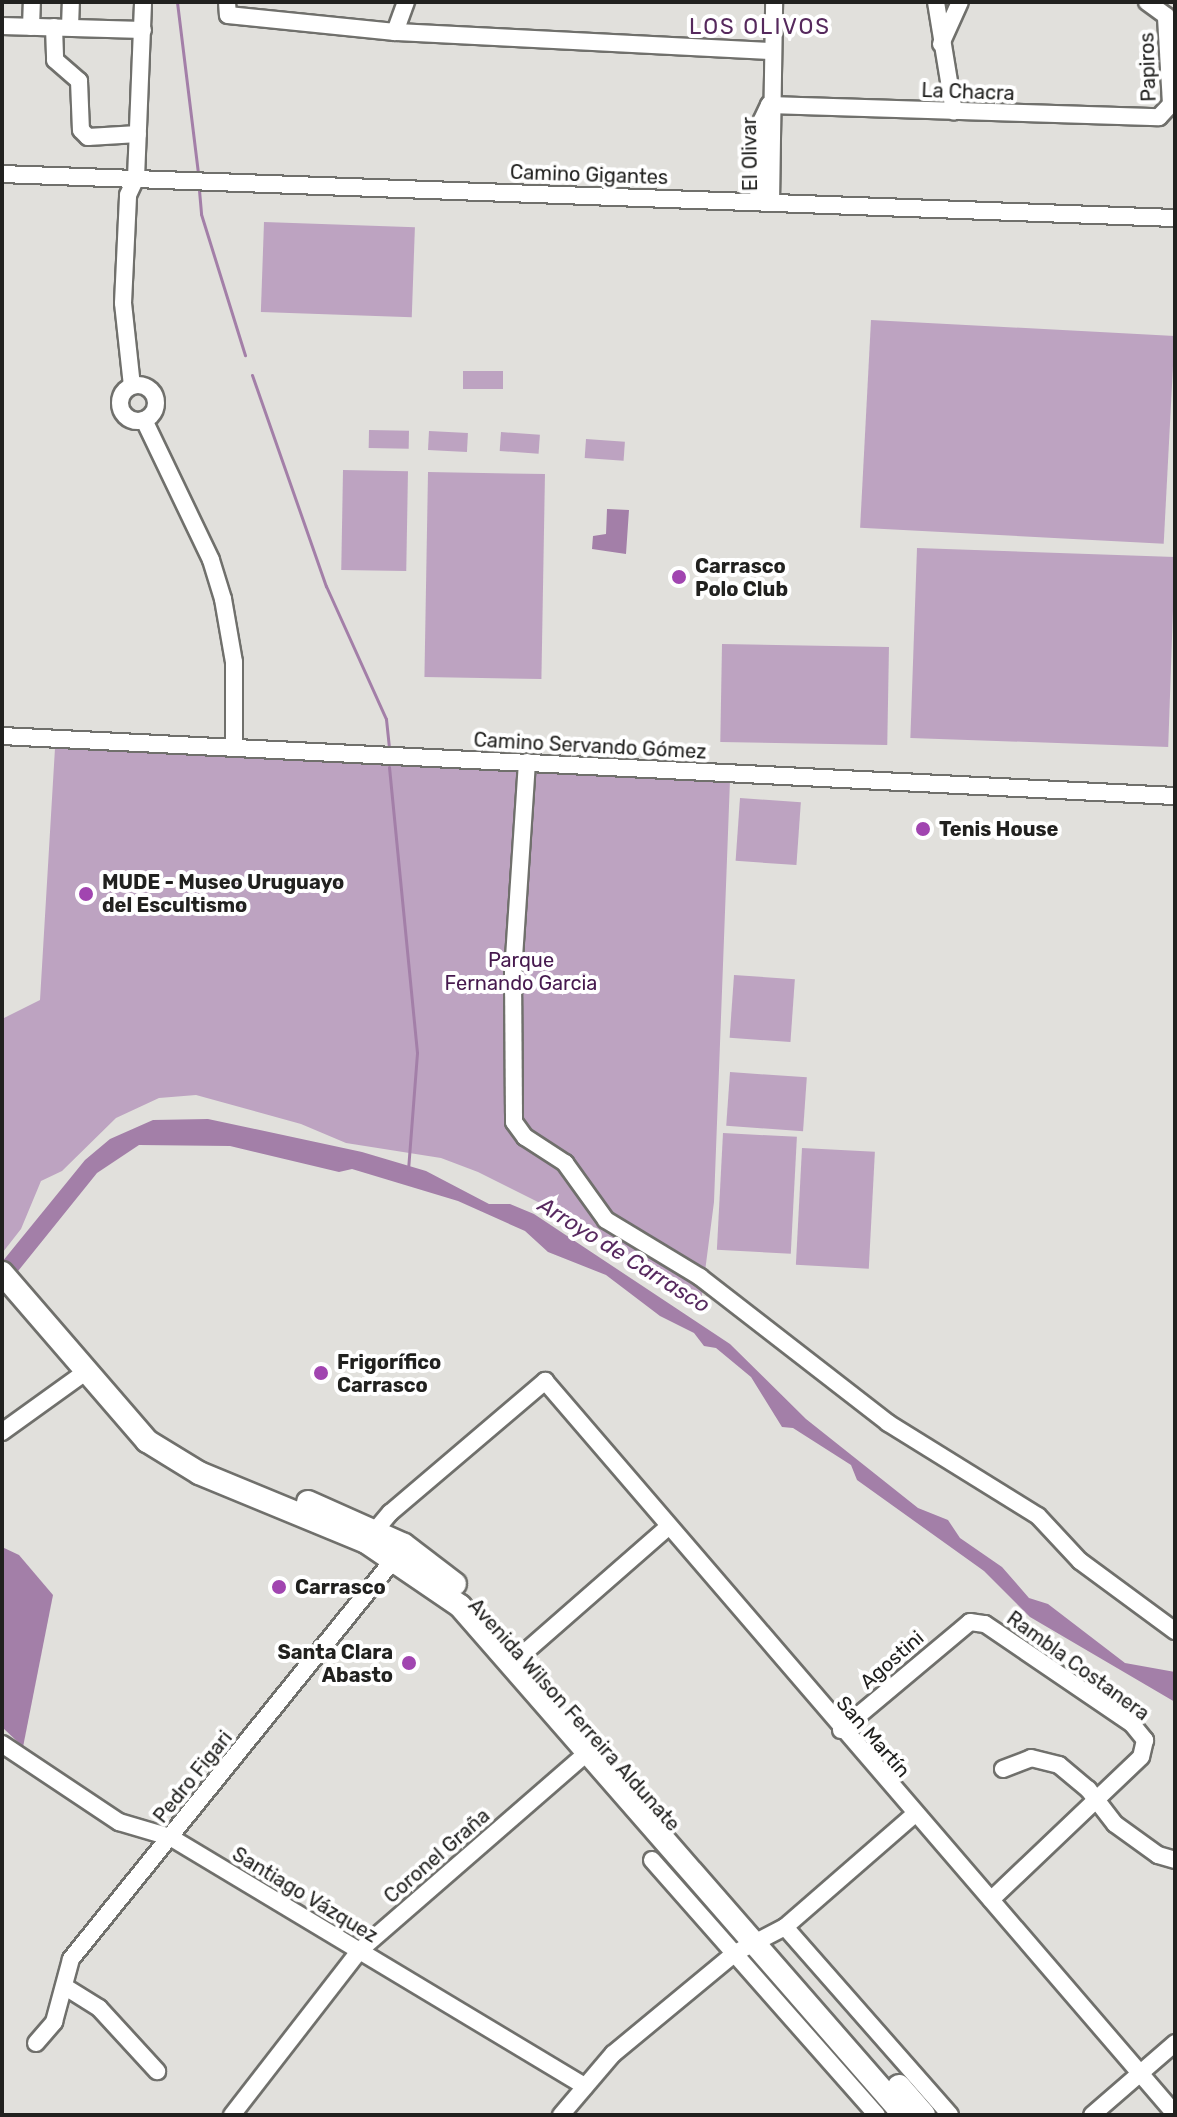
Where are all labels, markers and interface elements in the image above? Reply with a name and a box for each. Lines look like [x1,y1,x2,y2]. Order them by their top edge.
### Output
district label: LOS OLIVOS [689,14,831,40]
street label: Papiros [1135,32,1161,102]
street label: La Chacra [921,78,1015,106]
street label: El Olivar [737,117,763,191]
street label: Camino Gigantes [510,160,668,190]
place label: Carrasco Polo Club [695,554,788,601]
marker: Carrasco Polo Club [670,568,688,586]
street label: Camino Servando Gómez [473,728,707,764]
place label: Tenis House [939,817,1058,841]
marker: Tenis House [914,820,932,838]
place label: MUDE - Museo Uruguayo del Escultismo [102,870,344,917]
marker: MUDE - Museo Uruguayo del Escultismo [77,885,95,903]
park label: Parque Fernando Garcia [445,949,597,996]
water label: Arroyo de Carrasco [533,1191,715,1319]
place label: Frigorífico Carrasco [337,1350,441,1397]
marker: Frigorífico Carrasco [312,1364,330,1382]
place label: Carrasco [295,1575,386,1599]
marker: Carrasco [270,1578,288,1596]
street label: Avenida Wilson Ferreira Aldunate [463,1594,685,1836]
street label: Rambla Costanera [1002,1606,1154,1726]
street label: Agostini [855,1626,929,1694]
place label: Santa Clara Abasto [278,1640,393,1687]
marker: Santa Clara Abasto [400,1654,418,1672]
street label: San Martín [831,1691,915,1783]
street label: Pedro Figari [149,1726,237,1828]
street label: Coronel Graña [379,1804,495,1908]
street label: Santiago Vázquez [228,1842,382,1948]

